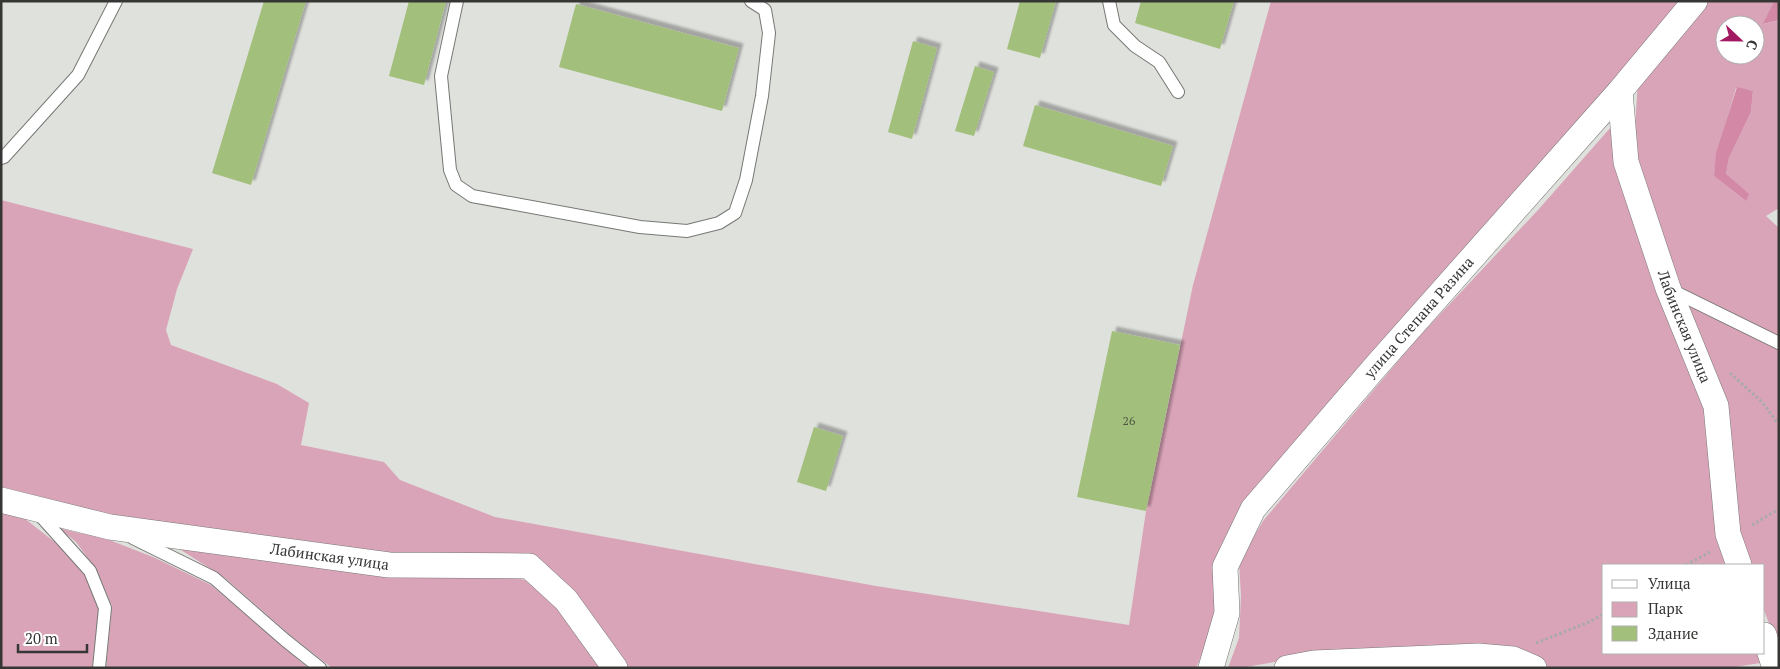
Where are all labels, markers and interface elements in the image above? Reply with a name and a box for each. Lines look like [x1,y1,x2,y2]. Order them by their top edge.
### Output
north arrow [1715,15,1765,65]
text: С [1742,37,1763,53]
street label: улица Степана Разина [1358,252,1478,383]
street label: Лабинская улица [1653,267,1717,386]
house number: 26 [1123,413,1136,428]
street label: Лабинская улица [268,538,391,574]
legend [1602,564,1765,654]
text: Улица [1648,573,1691,593]
text: Парк [1648,598,1684,618]
scale bar [18,622,86,654]
text: Здание [1648,623,1698,643]
text: 20 m [25,628,58,648]

